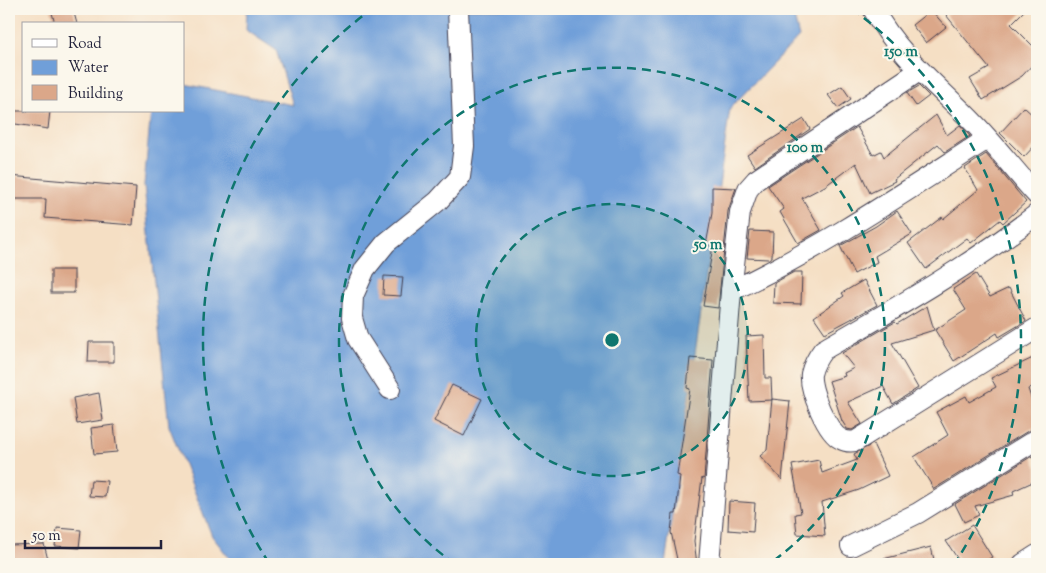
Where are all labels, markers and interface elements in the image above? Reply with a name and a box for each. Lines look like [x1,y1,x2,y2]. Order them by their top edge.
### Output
legend [22,22,185,112]
text: Road [68,34,102,55]
text: 150 m [884,42,918,63]
text: Water [68,58,109,79]
text: Building [68,84,123,105]
text: 100 m [787,138,824,159]
text: 50 m [693,235,723,256]
centre of rings [603,331,621,349]
scale bar [25,518,161,550]
text: 50 m [31,526,61,547]

